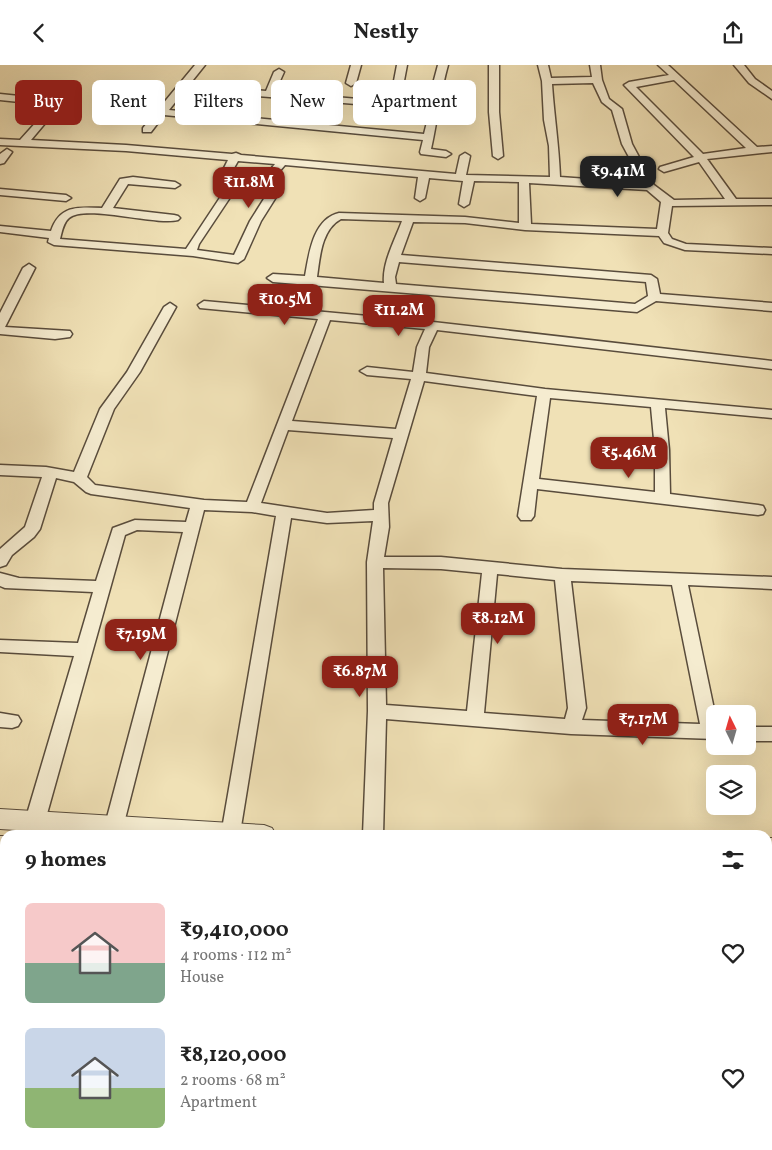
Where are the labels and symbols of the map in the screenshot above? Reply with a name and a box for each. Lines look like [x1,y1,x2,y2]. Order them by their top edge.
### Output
pin: ₹9.41M [577,155,659,198]
pin: ₹11.8M [208,167,290,209]
pin: ₹10.5M [244,283,326,326]
pin: ₹11.2M [358,295,440,337]
pin: ₹5.46M [588,437,670,479]
pin: ₹8.12M [457,603,539,645]
pin: ₹7.19M [100,619,182,661]
pin: ₹6.87M [319,655,401,698]
pin: ₹7.17M [602,703,684,746]
north arrow [706,705,756,755]

